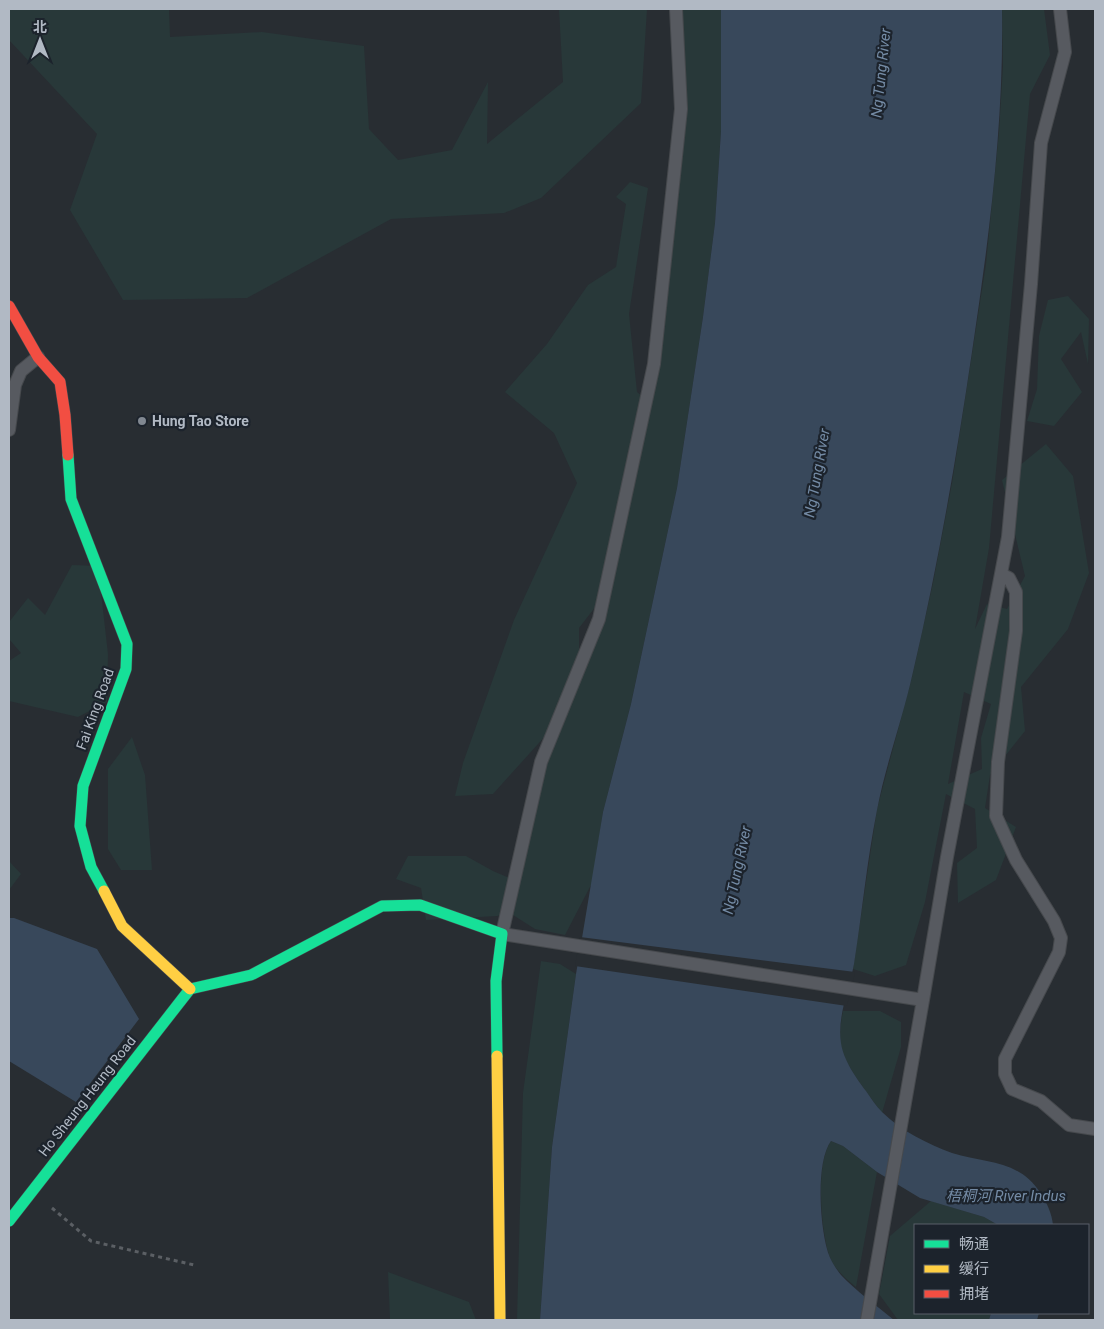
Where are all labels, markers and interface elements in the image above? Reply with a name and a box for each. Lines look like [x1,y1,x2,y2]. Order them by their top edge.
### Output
north arrow [15,15,65,65]
text: 北 [33,19,47,35]
water label: Ng Tung River [867,26,895,119]
place label: Hung Tao Store [152,413,249,429]
marker: Hung Tao Store [136,415,148,427]
water label: Ng Tung River [800,426,834,519]
street label: Fai King Road [73,666,117,752]
water label: Ng Tung River [719,823,755,916]
street label: Ho Sheung Heung Road [35,1033,139,1159]
water label: 梧桐河 River Indus [946,1187,1066,1205]
legend [914,1224,1089,1314]
text: 畅通 [959,1235,989,1253]
text: 缓行 [959,1260,989,1278]
text: 拥堵 [959,1285,989,1303]

